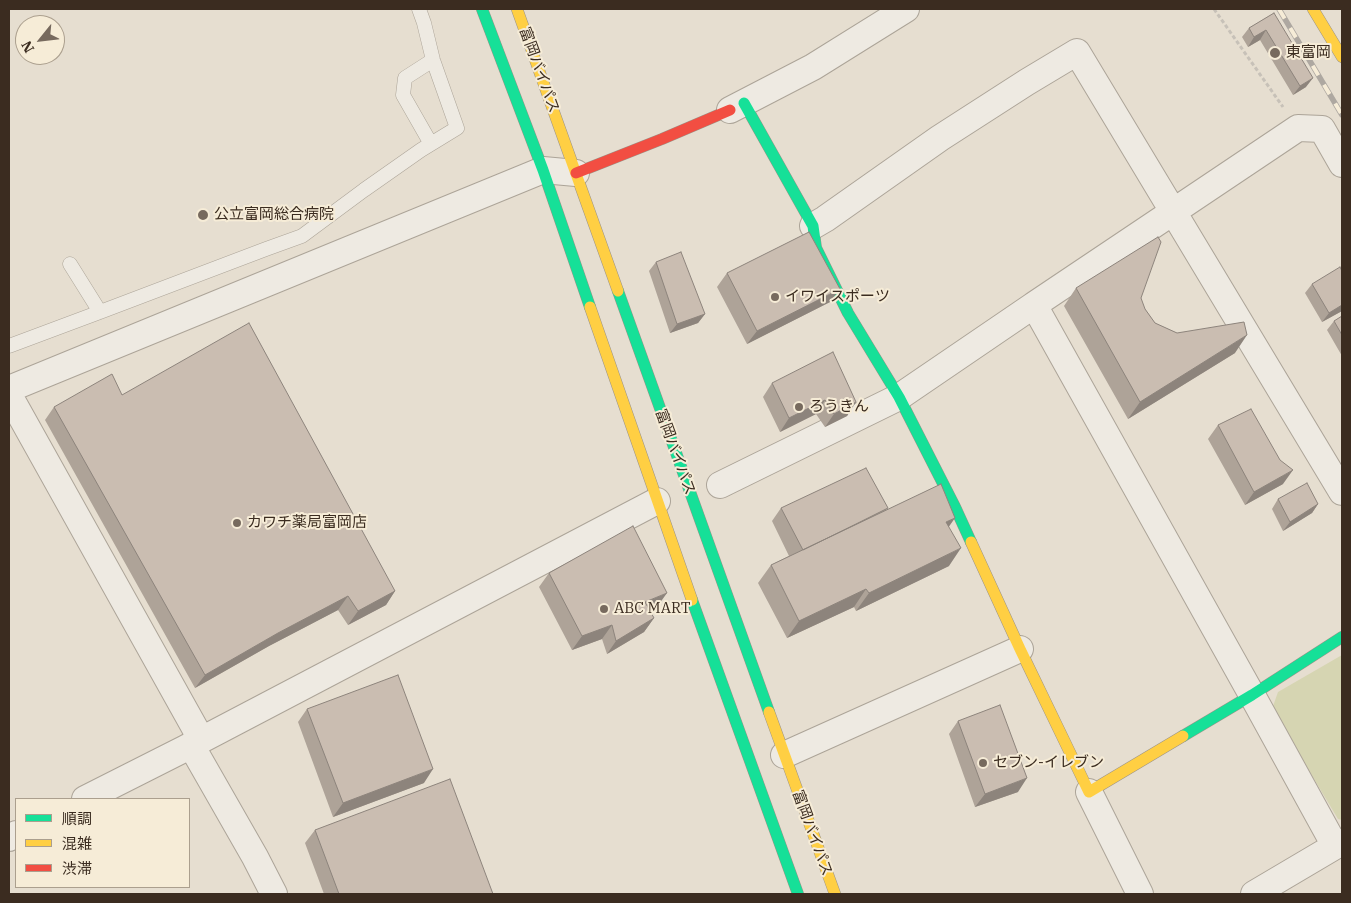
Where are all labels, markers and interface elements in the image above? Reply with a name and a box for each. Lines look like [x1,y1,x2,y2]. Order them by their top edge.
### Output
north arrow [15,15,65,65]
street label: 富岡バイパス [515,25,563,115]
text: N [17,38,38,56]
place label: 東富岡 [1286,44,1331,62]
marker: 東富岡 [1268,46,1282,60]
place label: 公立富岡総合病院 [214,206,334,224]
marker: 公立富岡総合病院 [196,208,210,222]
place label: イワイスポーツ [785,288,890,306]
marker: イワイスポーツ [769,291,781,303]
place label: ろうきん [809,398,869,416]
marker: ろうきん [793,401,805,413]
street label: 富岡バイパス [651,407,699,497]
place label: カワチ薬局富岡店 [247,514,367,532]
marker: カワチ薬局富岡店 [231,517,243,529]
place label: ABC MART [614,600,690,618]
marker: ABC MART [598,603,610,615]
place label: セブン-イレブン [993,754,1104,772]
marker: セブン-イレブン [977,757,989,769]
street label: 富岡バイパス [788,788,836,878]
legend [15,798,190,888]
text: 順調 [62,809,92,828]
text: 混雑 [62,834,92,853]
text: 渋滞 [62,859,92,878]

